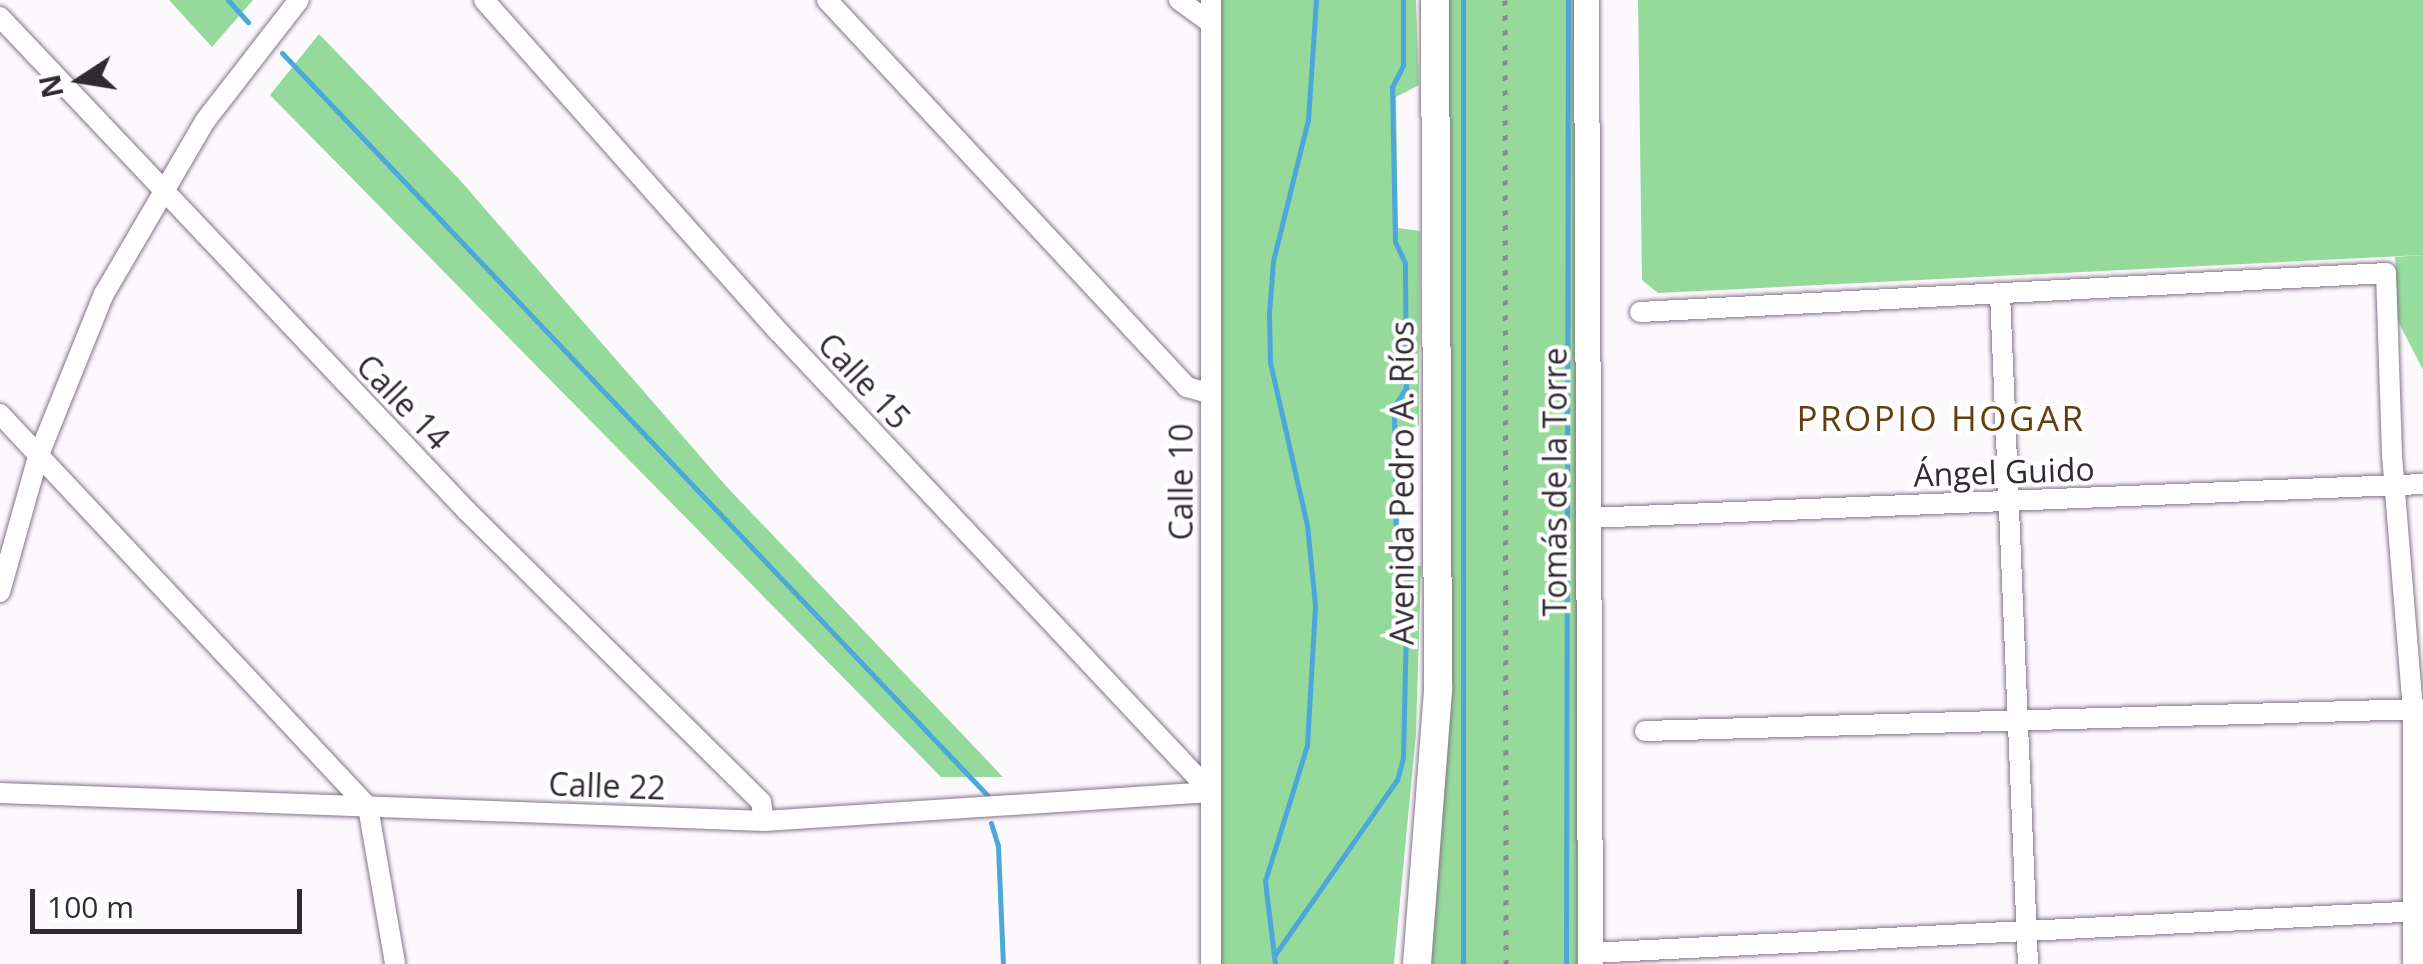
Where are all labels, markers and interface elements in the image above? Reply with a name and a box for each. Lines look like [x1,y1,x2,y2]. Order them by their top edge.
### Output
north arrow [30,30,130,130]
text: N [30,71,72,101]
street label: Avenida Pedro A. Ríos [1383,321,1421,645]
street label: Calle 15 [810,325,918,437]
street label: Calle 14 [349,347,457,457]
street label: Tomás de la Torre [1536,348,1574,616]
district label: PROPIO HOGAR [1796,397,2086,439]
street label: Calle 10 [1162,424,1200,540]
street label: Ángel Guido [1913,450,2095,494]
street label: Calle 22 [548,765,666,807]
scale bar [35,869,308,931]
text: 100 m [47,886,134,927]

